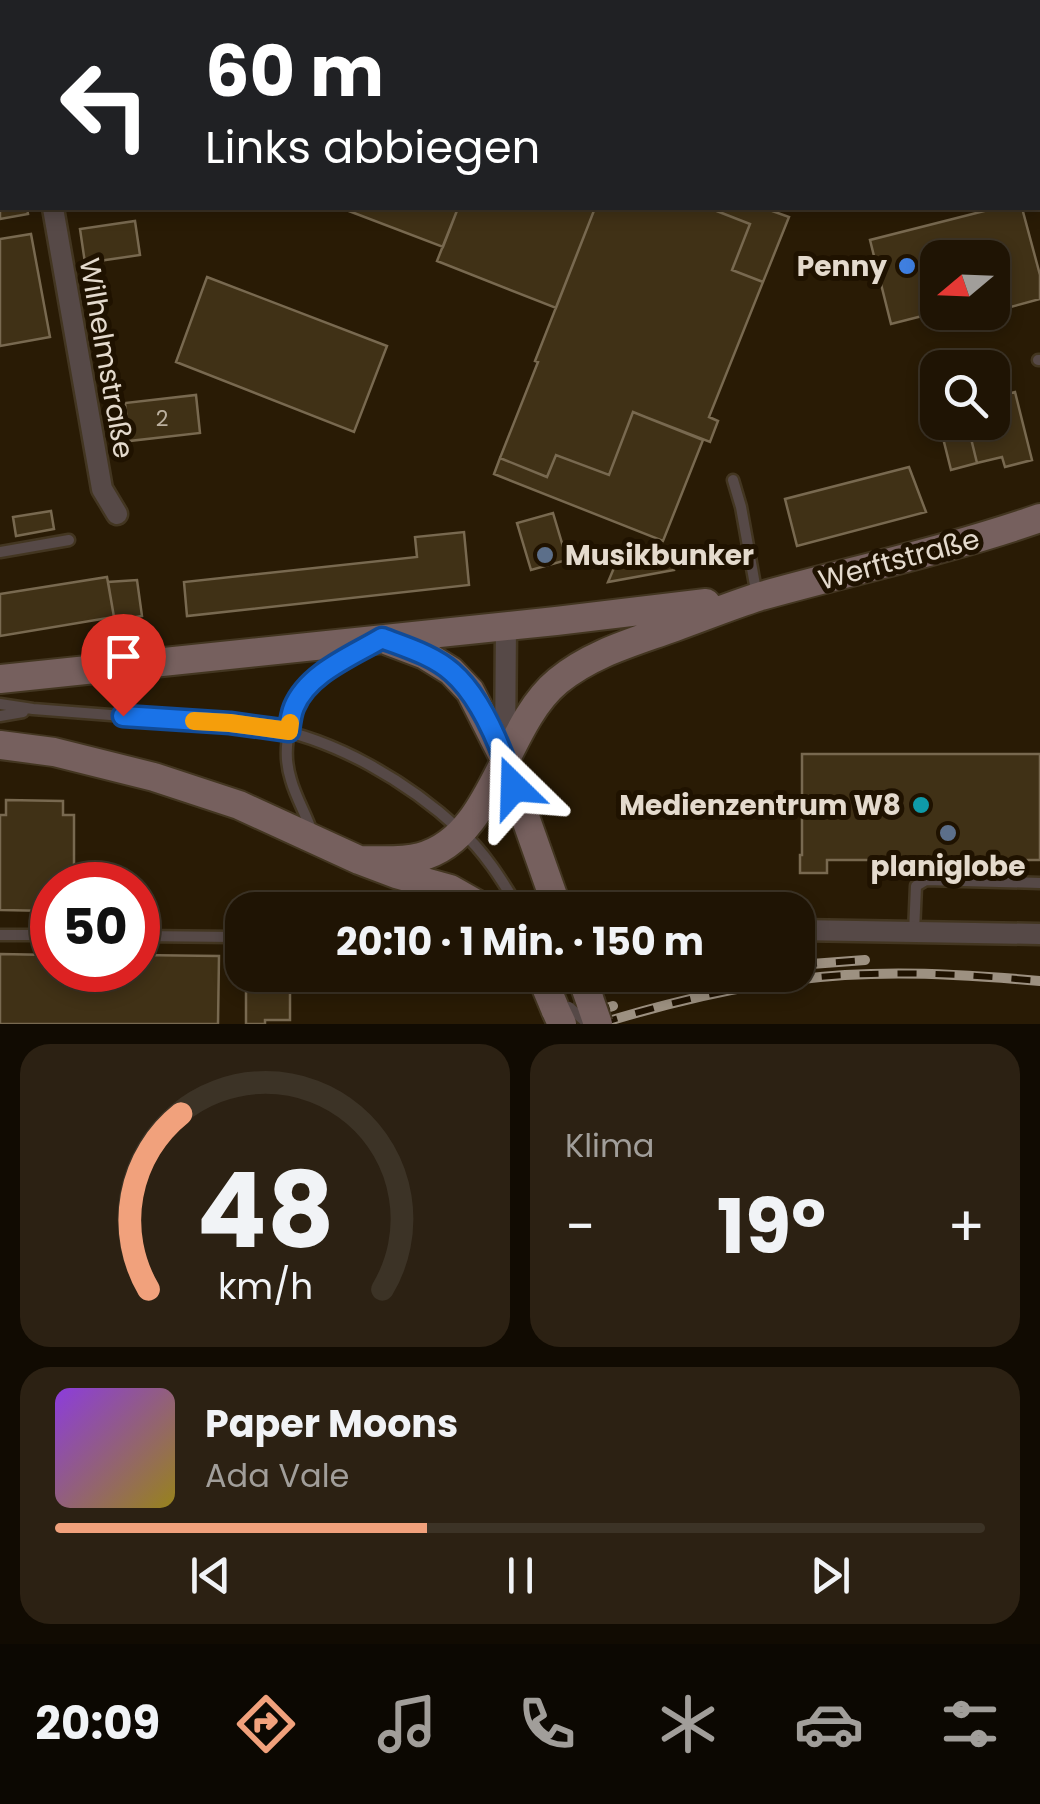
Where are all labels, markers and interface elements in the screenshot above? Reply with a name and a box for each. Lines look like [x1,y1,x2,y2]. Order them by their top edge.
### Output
text: 60 m [205,22,384,121]
icon: left [40,40,170,170]
text: Links abbiegen [205,116,540,179]
north arrow [920,240,1010,330]
map controls [920,240,1010,440]
place label: Penny [797,247,887,286]
street label: Wilhelmstraße [70,255,143,461]
marker: Penny [896,255,918,277]
button: search [920,350,1010,440]
house number: 2 [156,403,168,434]
street label: Werftstraße [814,519,984,600]
place label: Musikbunker [565,536,754,575]
marker: Musikbunker [534,544,556,566]
pin [81,614,166,717]
icon: arrive [96,629,151,684]
position arrow [462,735,566,839]
place label: Medienzentrum W8 [619,786,901,825]
marker: Medienzentrum W8 [910,794,932,816]
marker: planiglobe [937,822,959,844]
place label: planiglobe [871,847,1025,886]
speed limit sign: 50 [30,862,160,992]
text: 20:10 · 1 Min. · 150 m [336,915,704,968]
text: Klima [565,1123,655,1168]
text: 48 [196,1138,334,1283]
text: 19° [717,1174,826,1279]
text: − [565,1188,595,1265]
text: + [947,1188,985,1265]
text: km/h [217,1261,313,1312]
text: Paper Moons [205,1397,458,1450]
text: Ada Vale [205,1453,349,1498]
icon: previous [183,1548,238,1603]
icon: pause [493,1548,548,1603]
icon: next [803,1548,858,1603]
icon: directions [231,1689,301,1759]
icon: music [372,1689,442,1759]
icon: phone [512,1689,582,1759]
icon: climate [653,1689,723,1759]
icon: car [794,1689,864,1759]
icon: filters [935,1689,1005,1759]
text: 20:09 [35,1692,160,1755]

